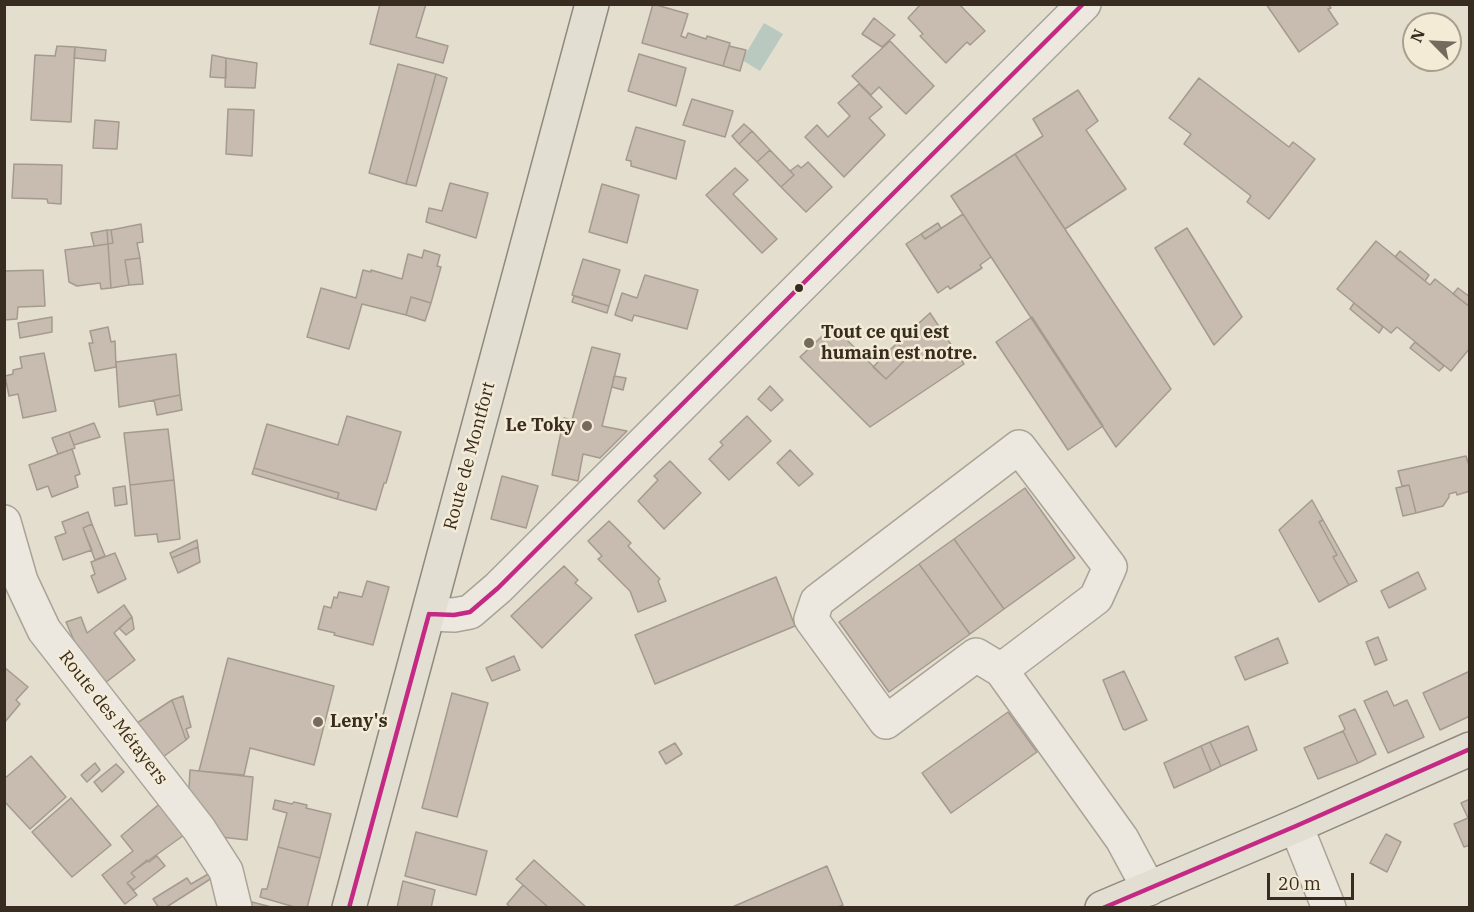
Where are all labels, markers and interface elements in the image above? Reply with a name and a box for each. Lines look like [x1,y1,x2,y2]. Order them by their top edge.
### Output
north arrow [1402,12,1462,72]
text: N [1406,26,1429,45]
unlabelled marker [793,282,805,294]
place label: Tout ce qui est humain est notre. [821,322,977,364]
marker: Tout ce qui est humain est notre. [802,336,816,350]
street label: Route de Montfort [440,380,500,532]
place label: Le Toky [506,415,575,437]
marker: Le Toky [580,419,594,433]
street label: Route des Métayers [54,647,172,789]
place label: Leny's [330,711,388,733]
marker: Leny's [311,715,325,729]
scale bar [1270,861,1357,899]
text: 20 m [1278,872,1321,895]

